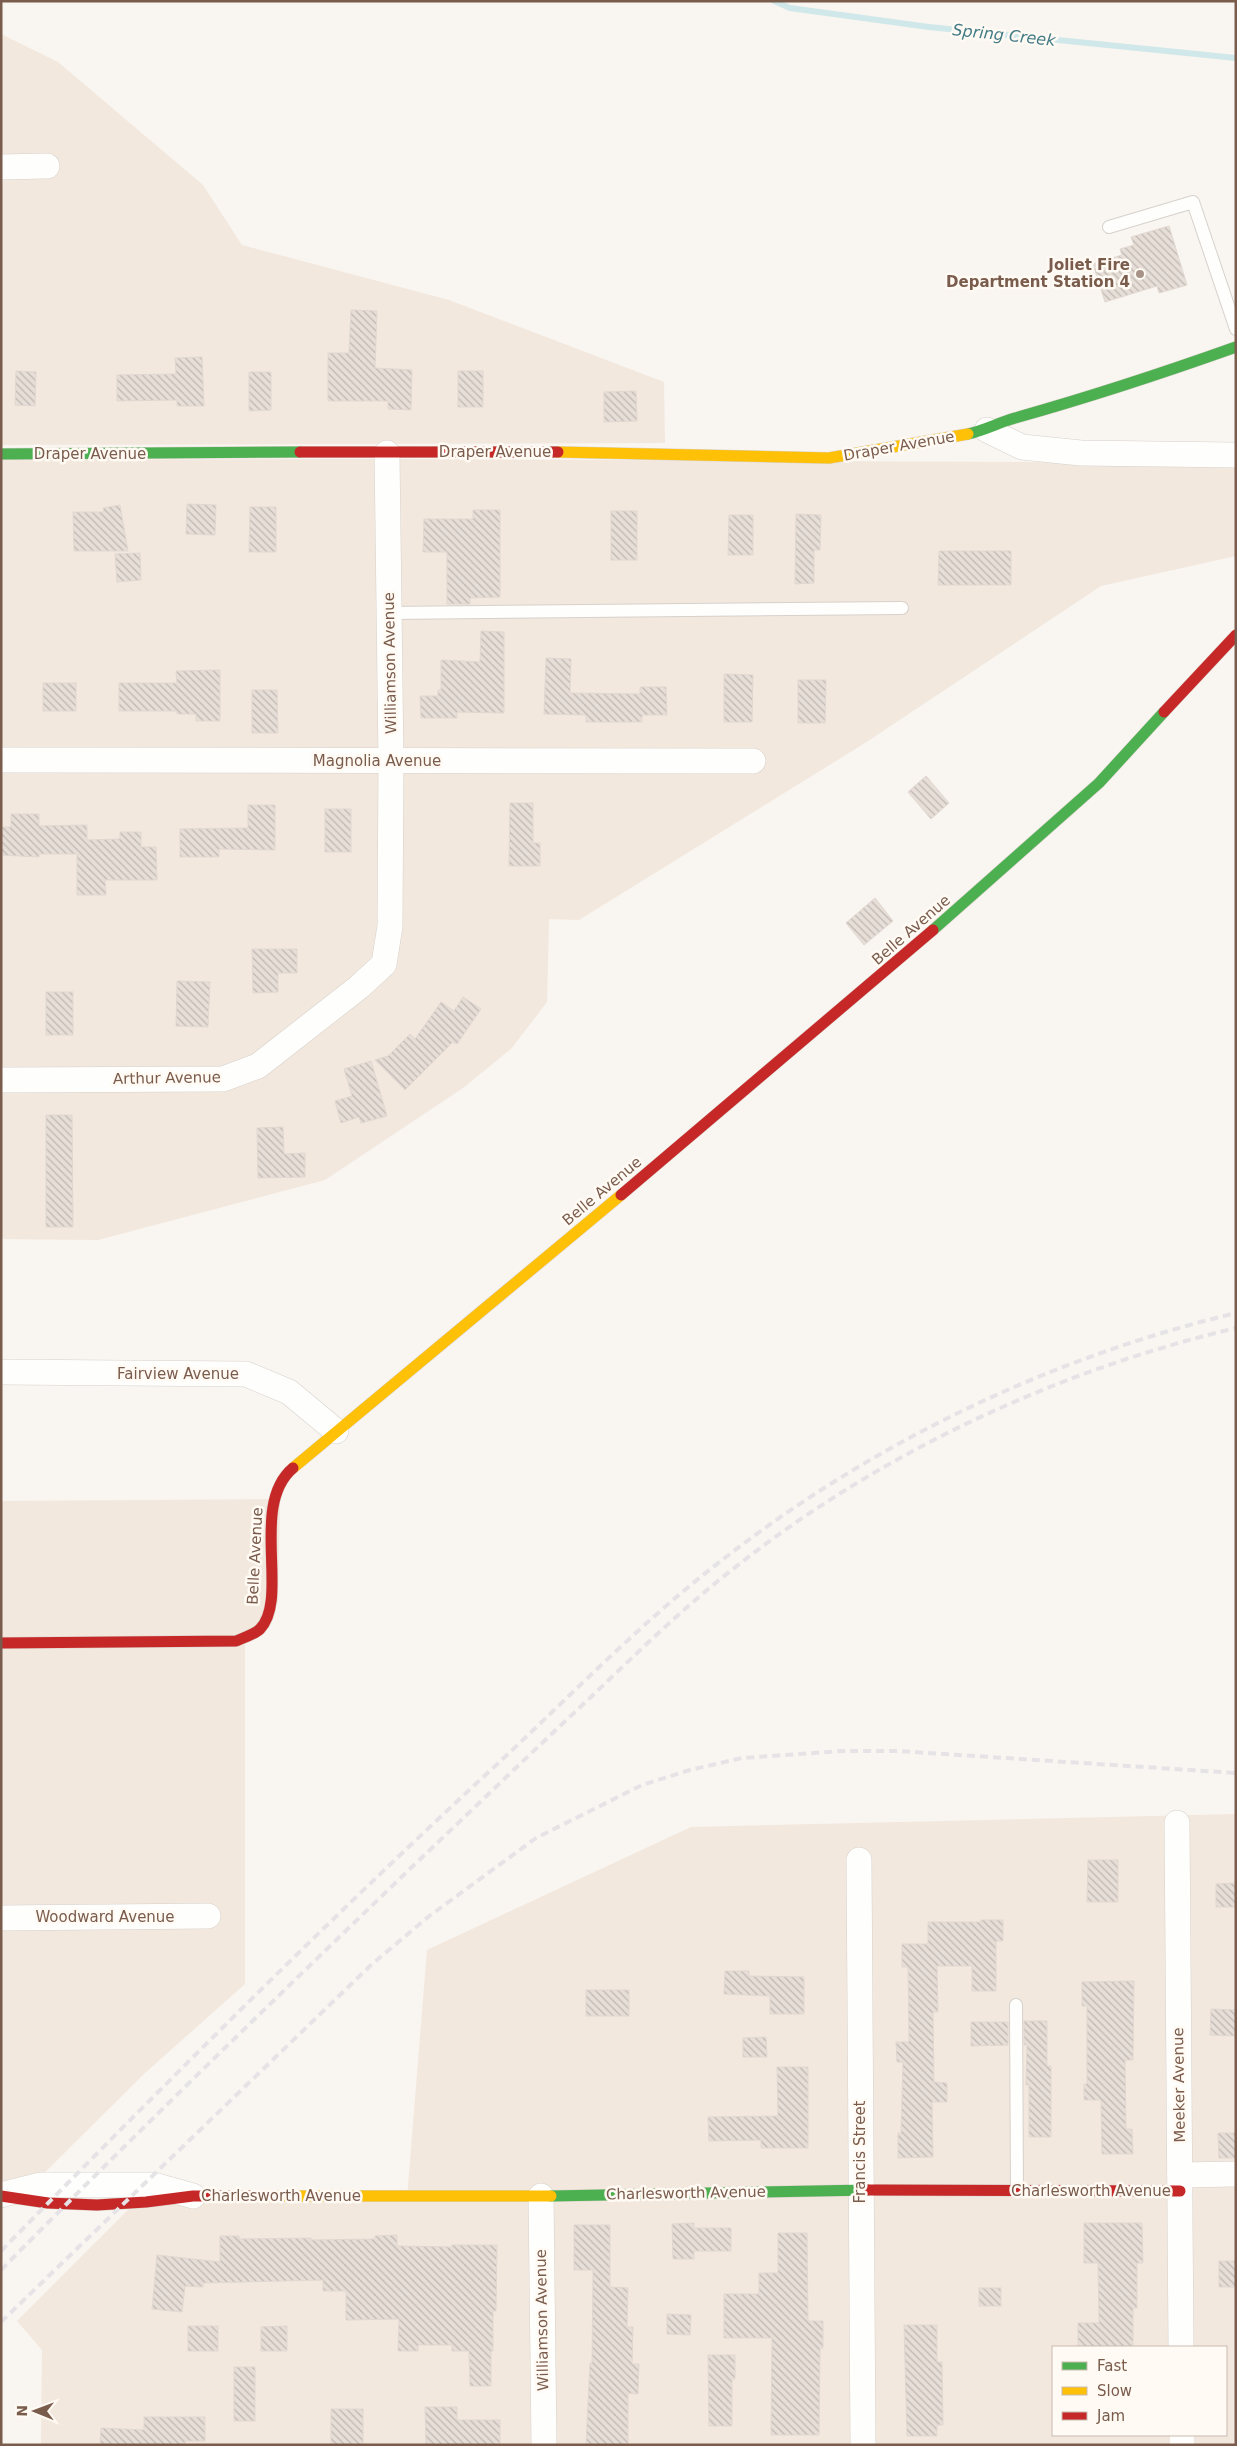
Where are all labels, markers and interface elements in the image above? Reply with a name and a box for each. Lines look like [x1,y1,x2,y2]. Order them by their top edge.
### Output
water label: Spring Creek [952,20,1057,50]
place label: Joliet Fire Department Station 4 [946,256,1130,291]
marker: Joliet Fire Department Station 4 [1134,268,1146,280]
street label: Draper Avenue [842,427,956,465]
street label: Draper Avenue [439,443,551,461]
street label: Draper Avenue [34,445,146,463]
street label: Williamson Avenue [380,592,400,734]
street label: Magnolia Avenue [313,752,441,770]
street label: Belle Avenue [868,891,954,969]
street label: Arthur Avenue [113,1068,221,1088]
street label: Belle Avenue [559,1153,645,1229]
street label: Fairview Avenue [117,1365,239,1383]
street label: Belle Avenue [243,1507,267,1605]
street label: Woodward Avenue [35,1908,175,1926]
street label: Meeker Avenue [1169,2027,1189,2143]
street label: Francis Street [851,2100,869,2203]
street label: Charlesworth Avenue [1011,2182,1171,2200]
street label: Charlesworth Avenue [606,2183,766,2203]
street label: Charlesworth Avenue [201,2187,361,2205]
street label: Williamson Avenue [532,2249,552,2391]
legend [1052,2346,1227,2436]
text: Fast [1097,2357,1127,2375]
text: Slow [1097,2382,1132,2400]
north arrow [10,2386,60,2436]
text: N [14,2405,30,2417]
text: Jam [1096,2407,1125,2425]

